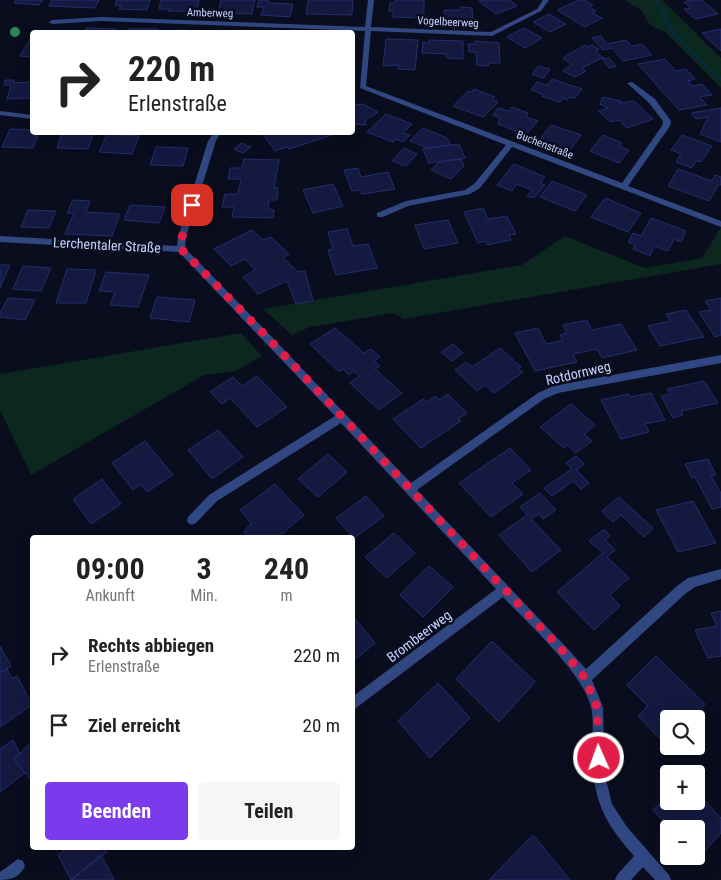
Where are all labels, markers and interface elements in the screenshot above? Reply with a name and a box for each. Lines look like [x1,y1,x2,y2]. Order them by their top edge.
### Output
street label: Amberweg [187,6,233,20]
street label: Vogelbeerweg [417,14,479,30]
text: 220 m [128,49,215,90]
icon: right [45,50,110,115]
text: Erlenstraße [128,91,227,116]
street label: Buchenstraße [515,128,575,162]
pin [171,184,213,226]
icon: arrive [178,191,206,219]
street label: Lerchentaler Straße [53,234,162,256]
street label: Rotdornweg [544,358,612,388]
text: 09:00 [76,551,145,586]
text: 3 [197,551,212,586]
text: 240 [264,551,309,586]
text: Ankunft [85,586,135,605]
text: Min. [190,586,218,605]
text: m [280,586,293,605]
street label: Brombeerweg [384,607,454,665]
text: Rechts abbiegen [88,634,214,657]
icon: right [45,641,73,669]
text: 220 m [293,644,340,667]
text: Erlenstraße [88,657,160,676]
map controls [660,710,705,865]
button: search [660,710,705,755]
icon: arrive [45,711,73,739]
text: Ziel erreicht [88,714,180,737]
text: 20 m [303,714,340,737]
position arrow [572,731,624,783]
button: + [660,765,705,810]
button: Beenden [45,782,188,840]
button: Teilen [198,782,340,840]
button: − [660,820,705,865]

